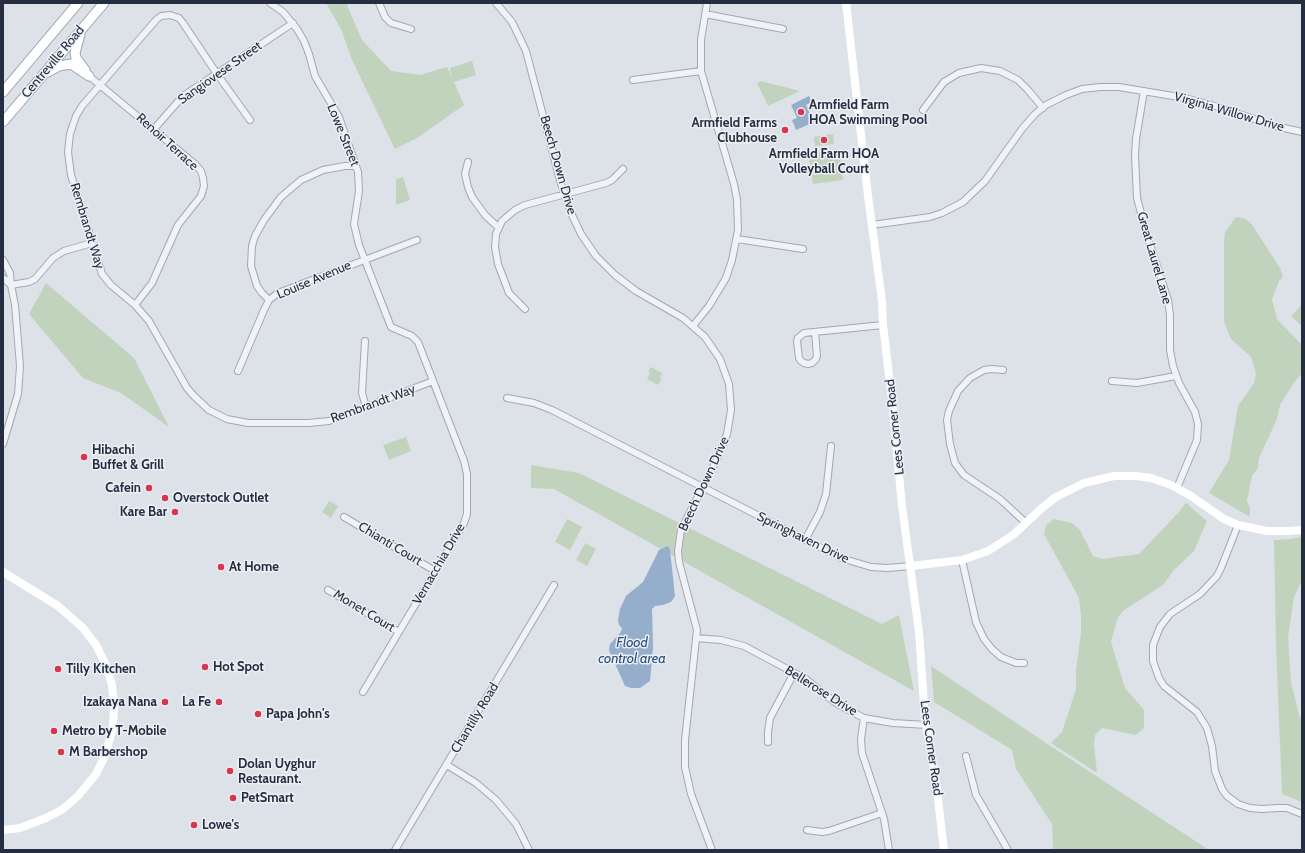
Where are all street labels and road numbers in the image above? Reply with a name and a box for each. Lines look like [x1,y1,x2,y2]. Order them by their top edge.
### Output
street label: Centreville Road [18,23,88,101]
street label: Sangiovese Street [175,38,265,108]
street label: Virginia Willow Drive [1172,89,1286,135]
street label: Lowe Street [323,102,363,168]
street label: Renoir Terrace [133,110,201,174]
street label: Beech Down Drive [536,114,580,216]
street label: Rembrandt Way [66,181,108,271]
street label: Great Laurel Lane [1133,210,1175,306]
street label: Louise Avenue [274,257,354,303]
street label: Lees Corner Road [882,378,908,476]
street label: Rembrandt Way [328,381,418,427]
street label: Beech Down Drive [675,434,733,534]
street label: Springhaven Drive [754,509,852,567]
street label: Chianti Court [355,519,425,569]
street label: Vernacchia Drive [409,521,469,607]
street label: Monet Court [330,587,398,635]
street label: Bellerose Drive [782,663,860,719]
street label: Chantilly Road [448,680,502,756]
street label: Lees Corner Road [917,699,945,797]

